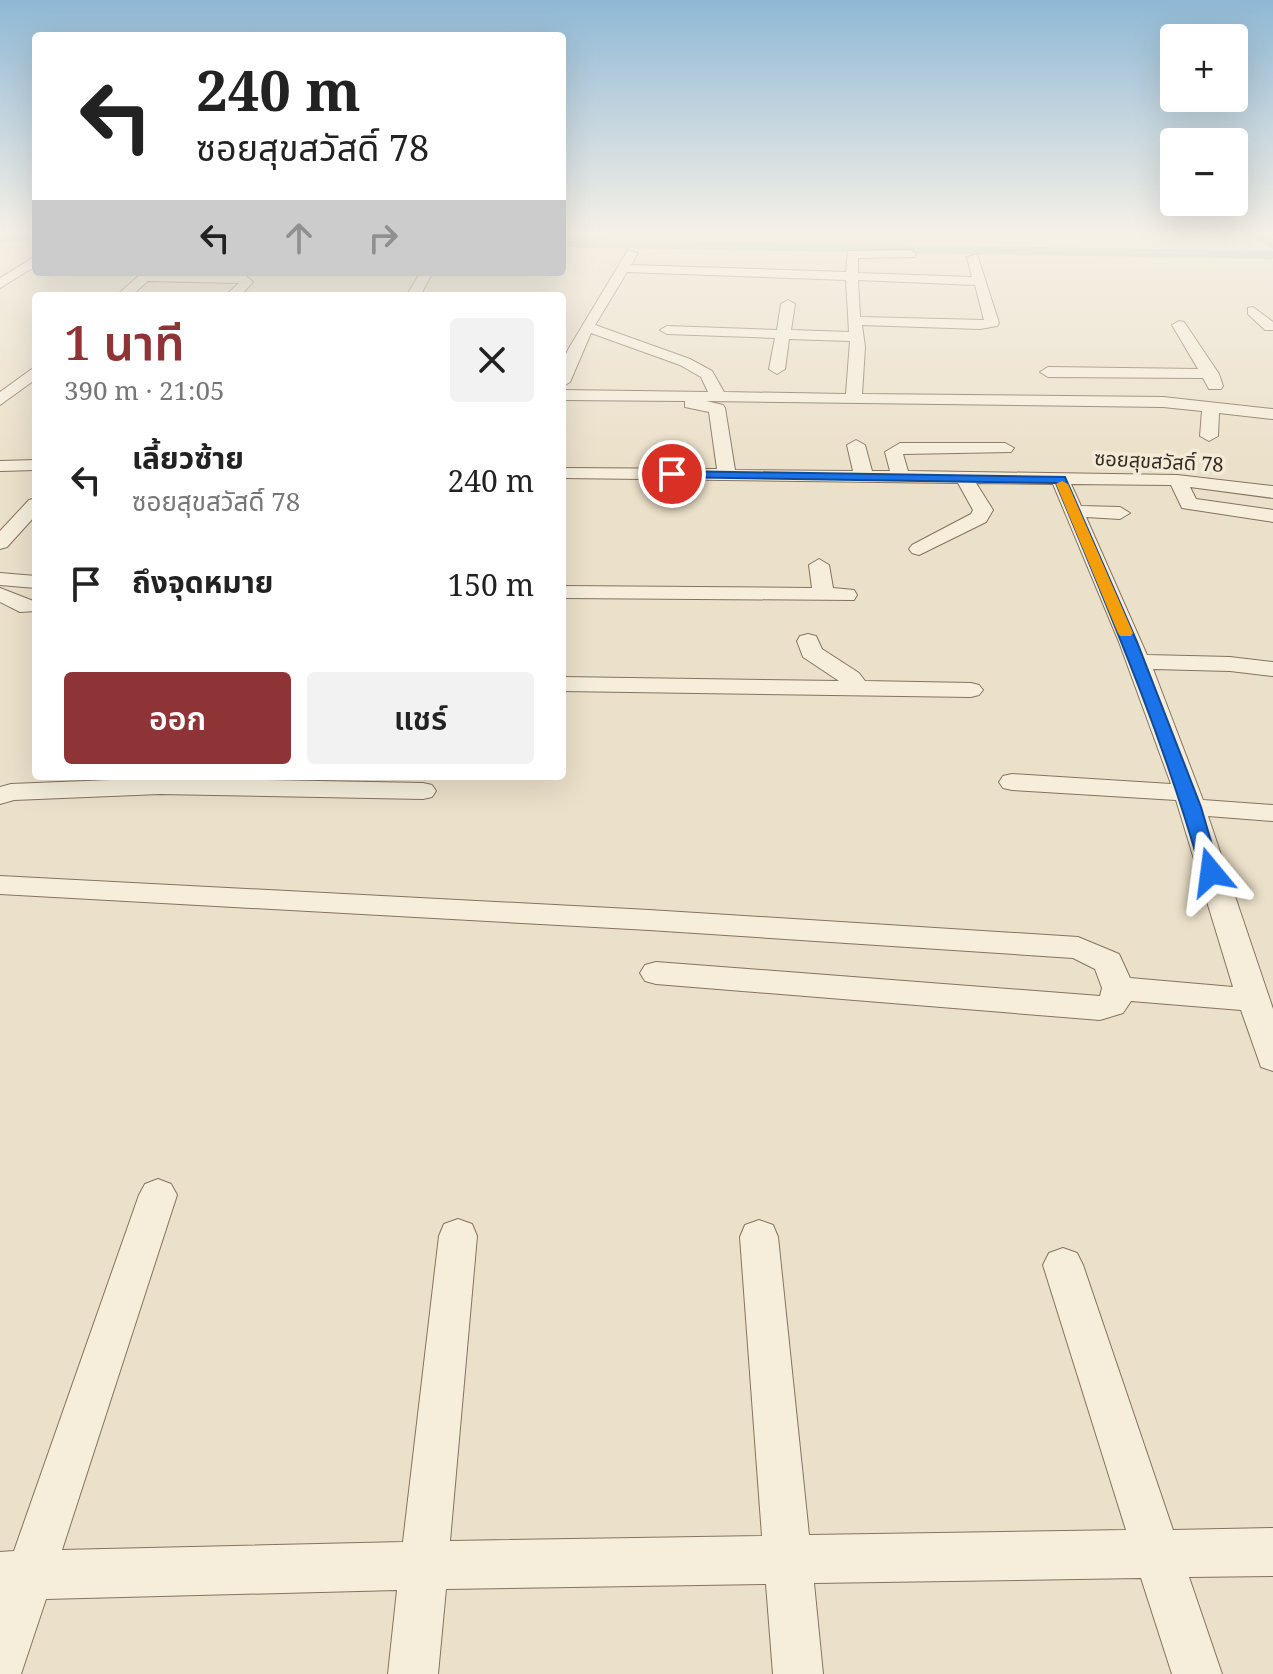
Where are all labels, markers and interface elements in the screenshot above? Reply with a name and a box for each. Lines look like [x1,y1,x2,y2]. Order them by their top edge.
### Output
map controls [1160,24,1248,216]
button: + [1160,24,1248,112]
text: 240 m [196,51,361,127]
icon: left [64,64,168,168]
text: ซอยสุขสวัสดิ์ 78 [196,123,429,172]
button: − [1160,128,1248,216]
icon: left [193,216,237,260]
icon: ahead [277,216,321,260]
icon: right [361,216,405,260]
text: 1 นาที [64,309,185,374]
button: close [450,318,534,402]
text: 390 m · 21:05 [64,372,225,408]
text: เลี้ยวซ้าย [132,437,244,478]
pin [638,440,706,508]
street label: ซอยสุขสวัสดิ์ 78 [1094,444,1224,478]
icon: arrive [650,452,694,496]
icon: left [64,458,108,502]
text: 240 m [448,460,534,501]
text: ซอยสุขสวัสดิ์ 78 [132,483,300,519]
text: ถึงจุดหมาย [132,561,273,602]
icon: arrive [64,562,108,606]
text: 150 m [448,564,534,605]
button: ออก [64,672,291,764]
button: แชร์ [307,672,534,764]
position arrow [1169,830,1253,914]

